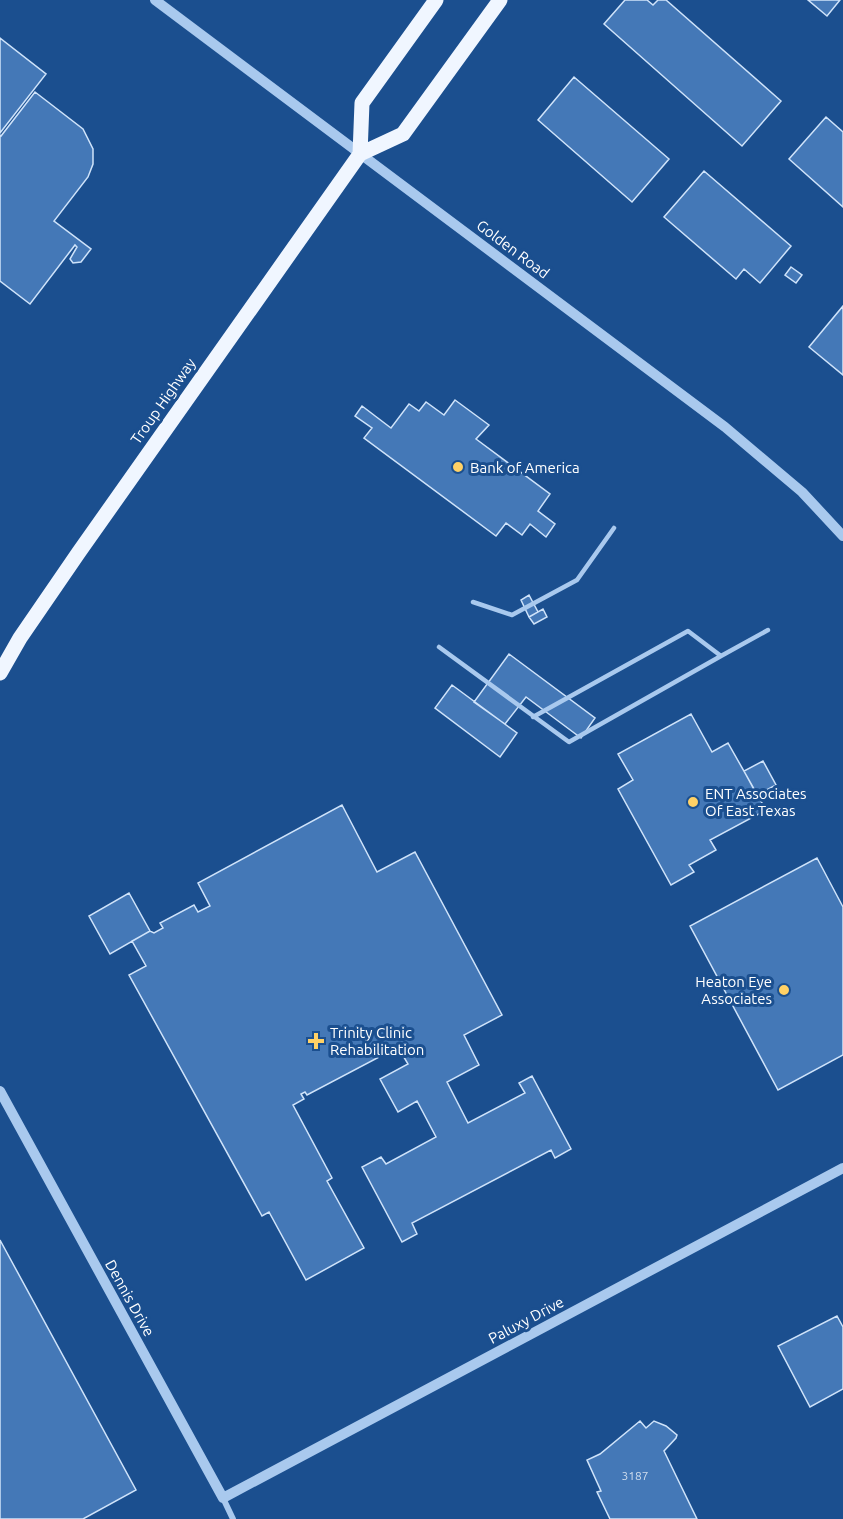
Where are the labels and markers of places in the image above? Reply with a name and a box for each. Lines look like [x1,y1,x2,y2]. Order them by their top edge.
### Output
place label: Bank of America [470,459,580,476]
marker: Bank of America [451,460,465,474]
place label: ENT Associates Of East Texas [705,785,807,819]
marker: ENT Associates Of East Texas [686,795,700,809]
place label: Heaton Eye Associates [695,973,772,1007]
marker: Heaton Eye Associates [777,983,791,997]
place label: Trinity Clinic Rehabilitation [330,1024,424,1058]
marker: Trinity Clinic Rehabilitation [307,1032,325,1050]

